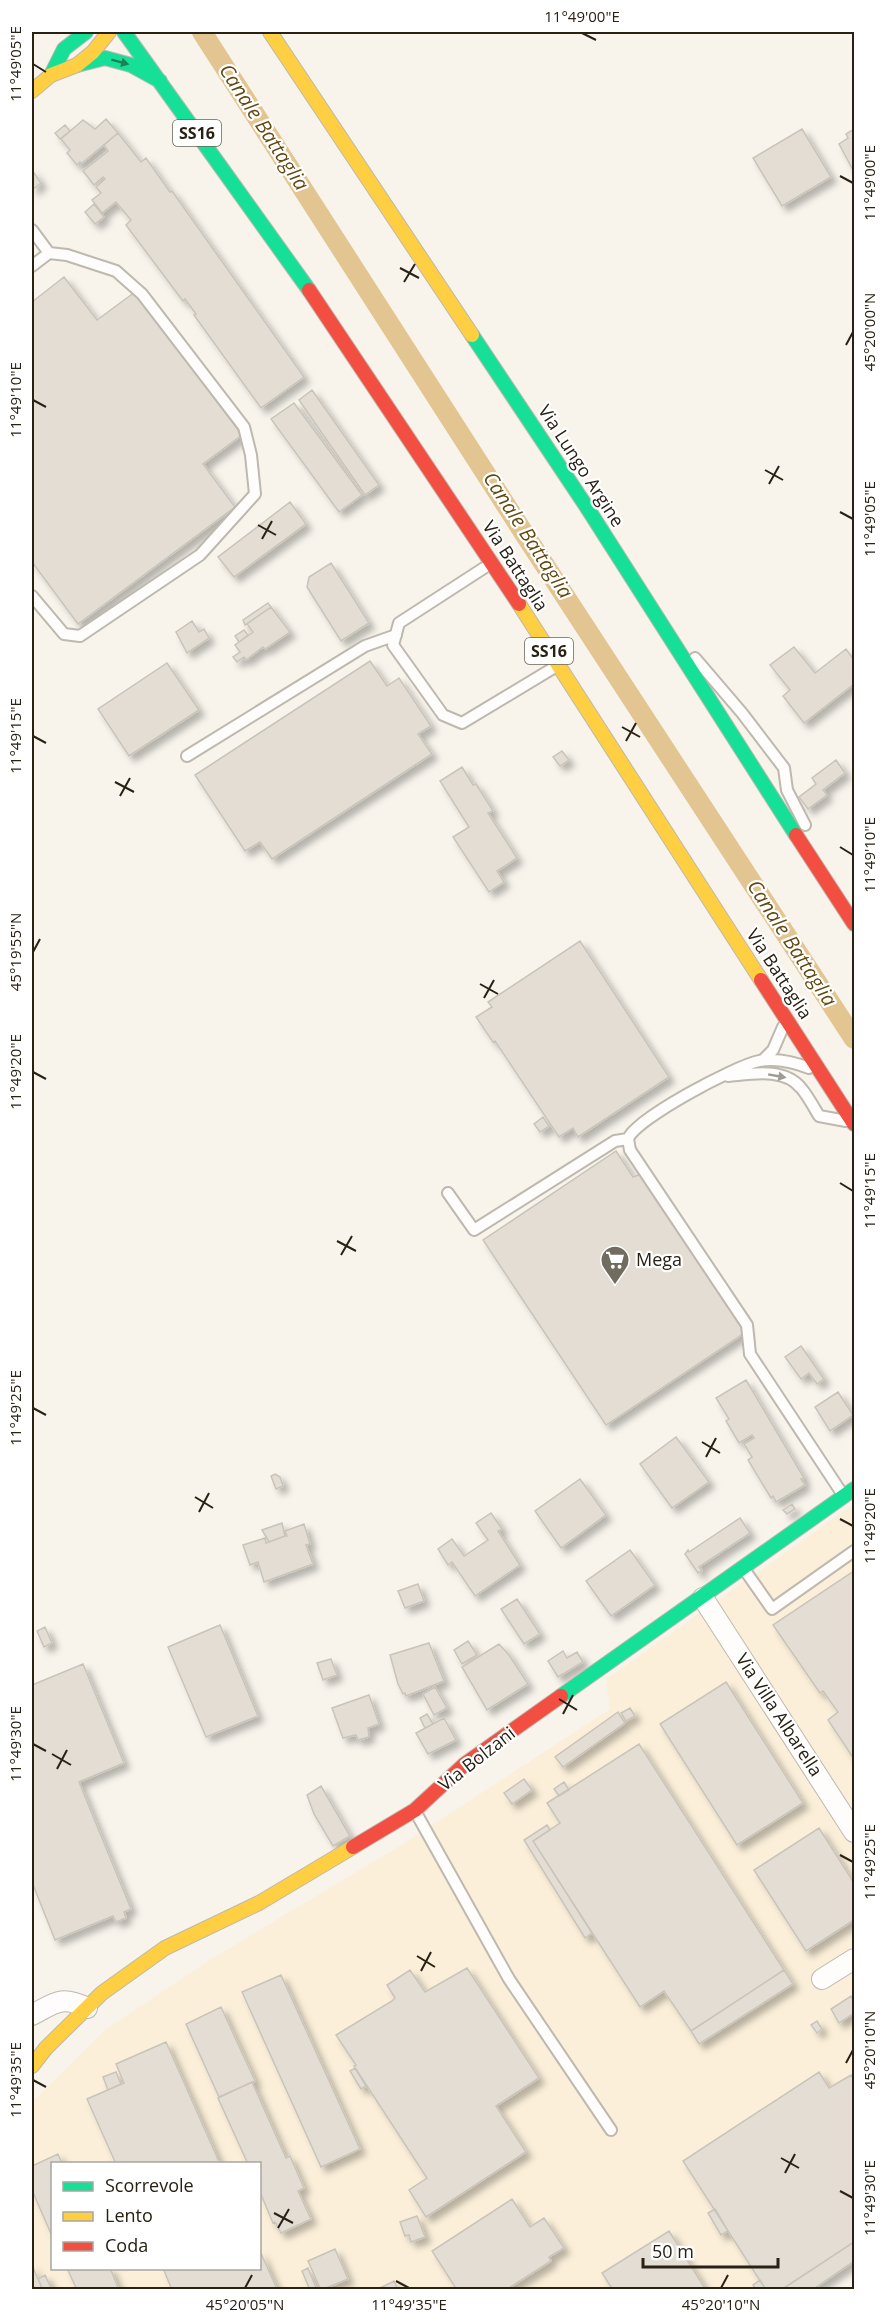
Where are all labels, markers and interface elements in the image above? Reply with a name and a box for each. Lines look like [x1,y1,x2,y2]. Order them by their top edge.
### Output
text: 11°49'00"E [544,6,620,26]
text: 11°49'05"E [5,26,25,102]
one-way arrow [111,58,129,68]
water label: Canale Battaglia [213,58,315,195]
road number: SS16 [173,120,221,146]
text: 11°49'00"E [859,145,879,221]
text: 45°20'00"N [859,293,879,371]
text: 11°49'10"E [5,362,25,438]
street label: Via Lungo Argine [533,400,630,531]
water label: Canale Battaglia [477,466,579,603]
text: 11°49'05"E [859,481,879,557]
street label: Via Battaglia [478,516,554,615]
road number: SS16 [525,638,573,664]
text: 11°49'15"E [5,698,25,774]
text: 11°49'10"E [859,817,879,893]
water label: Canale Battaglia [741,874,843,1011]
text: 45°19'55"N [5,913,25,991]
street label: Via Battaglia [742,924,818,1023]
text: 11°49'20"E [5,1034,25,1110]
one-way arrow [768,1072,787,1081]
text: 11°49'15"E [859,1153,879,1229]
supermarket icon: Mega [599,1244,631,1286]
place label: Mega [636,1247,682,1271]
text: 11°49'25"E [5,1370,25,1446]
text: 11°49'20"E [859,1488,879,1564]
street label: Via Villa Albarella [731,1648,829,1781]
text: 11°49'30"E [5,1706,25,1782]
street label: Via Bolzani [433,1721,520,1796]
text: 11°49'25"E [859,1824,879,1900]
text: 45°20'10"N [859,2011,879,2089]
text: 11°49'35"E [5,2042,25,2118]
text: 11°49'30"E [859,2160,879,2236]
legend [51,2162,261,2270]
text: Scorrevole [105,2173,194,2197]
text: Lento [105,2203,153,2227]
scale bar [643,2231,778,2269]
text: Coda [105,2233,148,2257]
text: 50 m [652,2239,694,2263]
text: 45°20'05"N [206,2294,284,2314]
text: 11°49'35"E [371,2294,447,2314]
text: 45°20'10"N [682,2294,760,2314]

